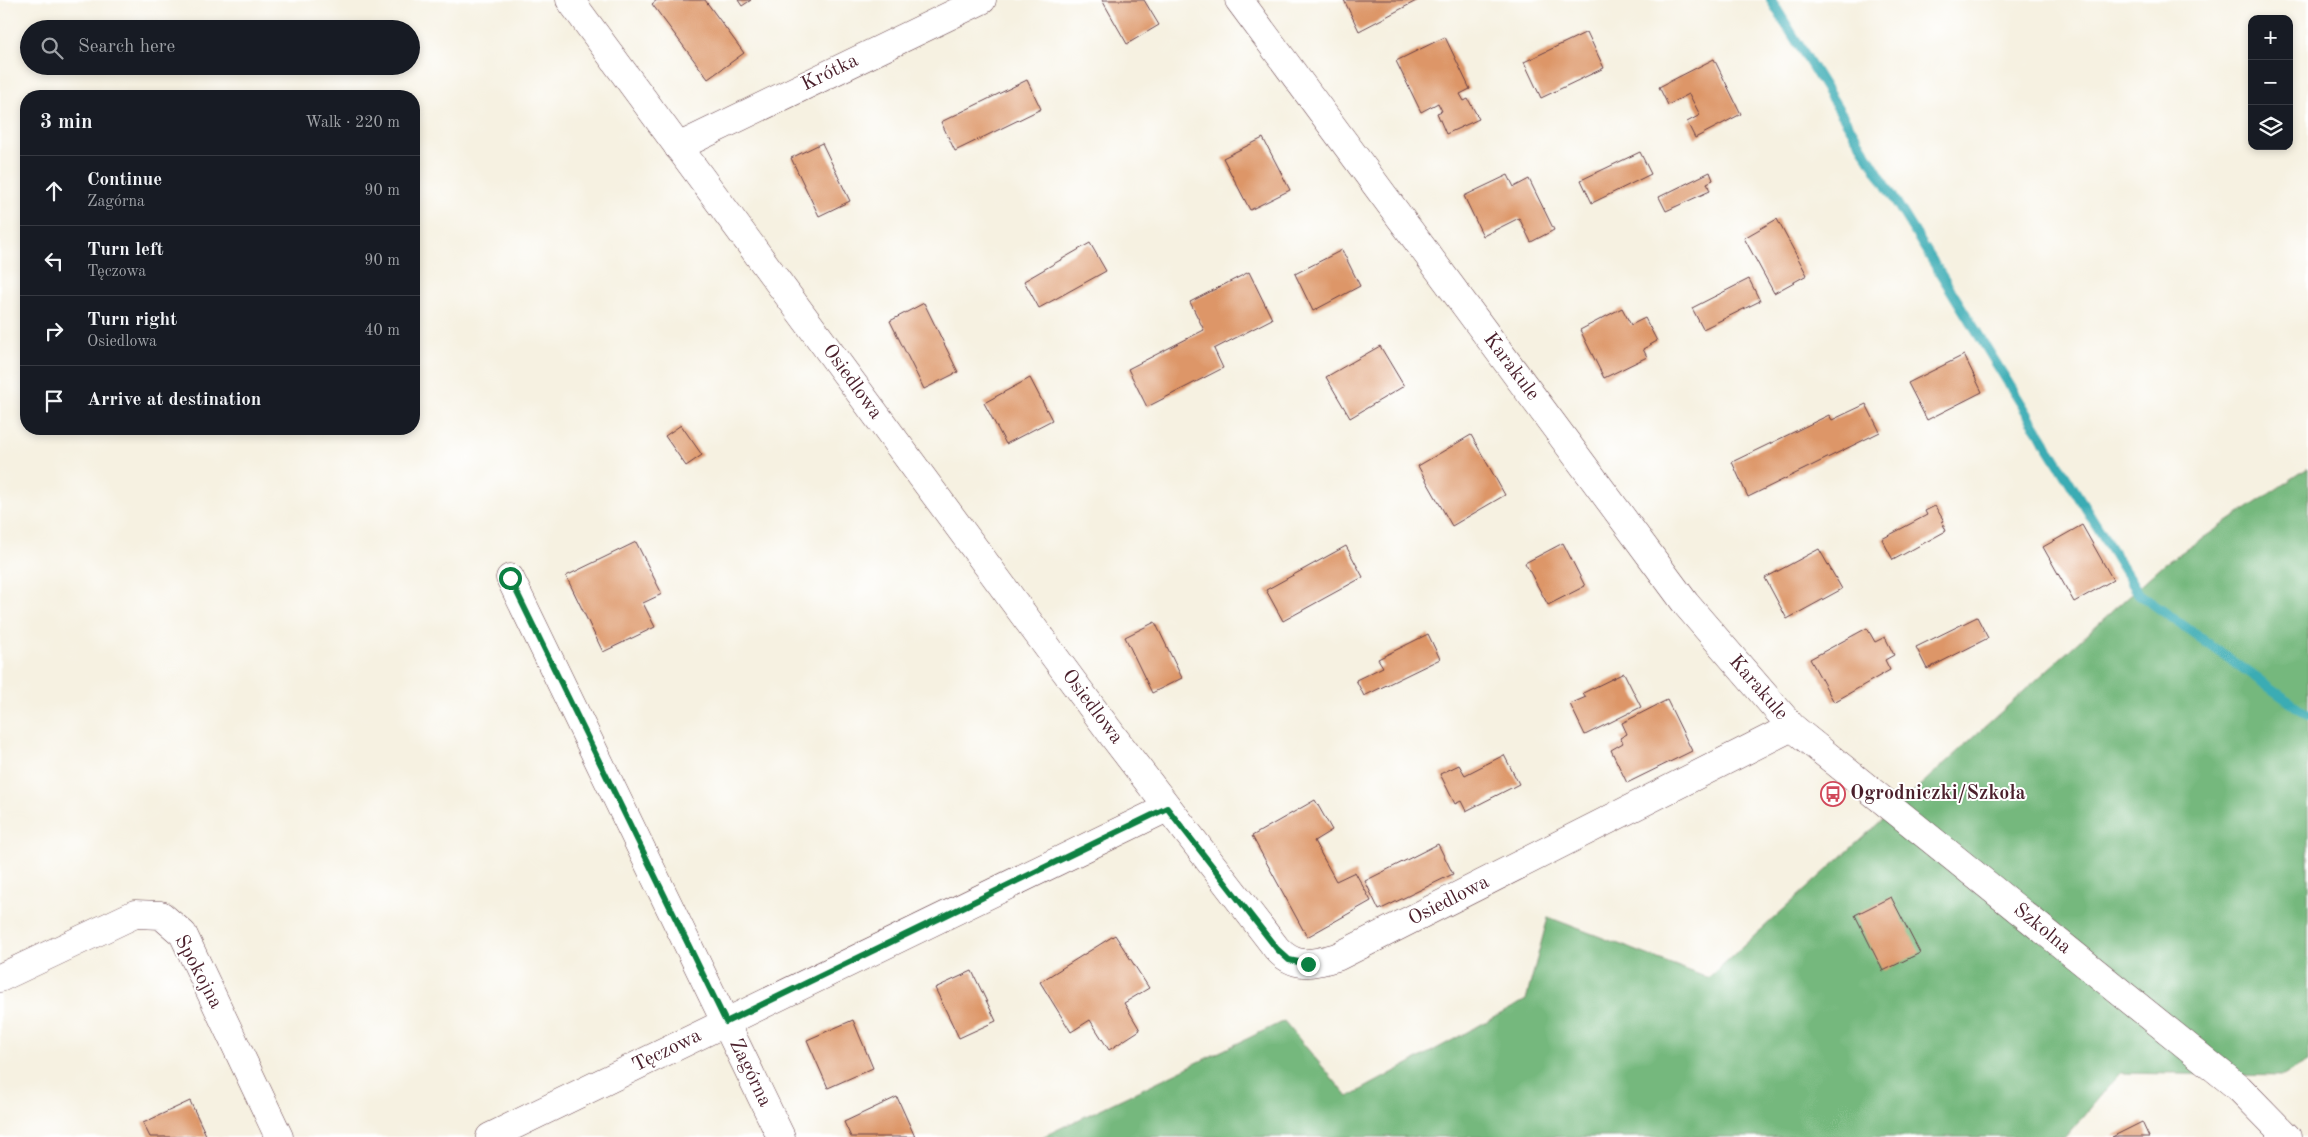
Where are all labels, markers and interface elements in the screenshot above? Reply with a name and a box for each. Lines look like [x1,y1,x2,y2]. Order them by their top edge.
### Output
map controls [2248,15,2293,150]
button: + [2248,15,2293,60]
search box [20,20,420,75]
icon: search [38,34,66,62]
text: Search here [78,38,175,57]
street label: Krótka [798,51,862,95]
button: − [2248,60,2293,105]
button: layers [2248,105,2293,150]
text: 3 min [40,112,93,133]
text: Walk · 220 m [305,115,400,131]
text: Continue [87,171,162,190]
icon: ahead [40,177,68,205]
text: 90 m [364,183,400,199]
text: Zagórna [87,194,145,210]
text: Turn left [87,241,164,260]
icon: left [40,247,68,275]
text: 90 m [364,253,400,269]
text: Tęczowa [87,264,146,280]
text: Turn right [87,311,177,330]
icon: right [40,317,68,345]
text: 40 m [364,323,400,339]
street label: Karakule [1479,330,1543,404]
text: Osiedlowa [87,334,157,350]
street label: Osiedlowa [818,341,886,423]
icon: arrive [40,387,68,415]
text: Arrive at destination [87,391,261,410]
route start [499,567,522,590]
street label: Karakule [1725,652,1791,724]
street label: Osiedlowa [1058,666,1126,748]
bus stop icon: Ogrodniczki/Szkoła [1820,781,1846,807]
place label: Ogrodniczki/Szkoła [1850,784,2026,804]
street label: Osiedlowa [1405,872,1493,930]
street label: Szkolna [2009,900,2075,958]
street label: Spokojna [170,932,226,1012]
route end [1297,953,1320,976]
street label: Tęczowa [629,1026,705,1076]
street label: Zagórna [725,1036,775,1110]

